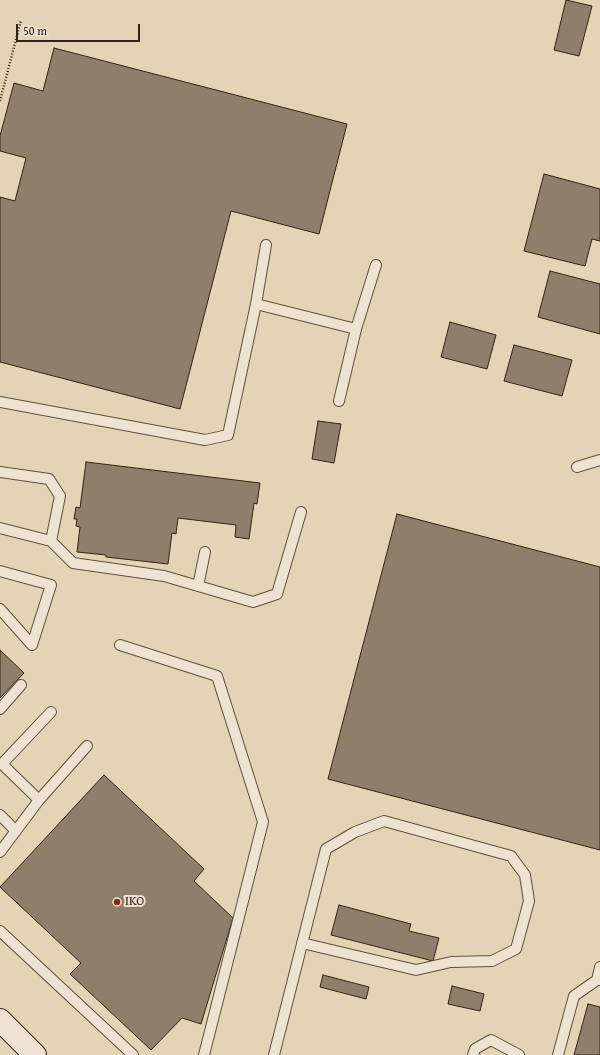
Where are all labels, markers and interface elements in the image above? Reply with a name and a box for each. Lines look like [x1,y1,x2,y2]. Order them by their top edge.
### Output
scale bar [18,16,142,42]
text: 50 m [23,22,47,39]
place label: IKO [125,894,144,910]
marker: IKO [112,897,122,907]

